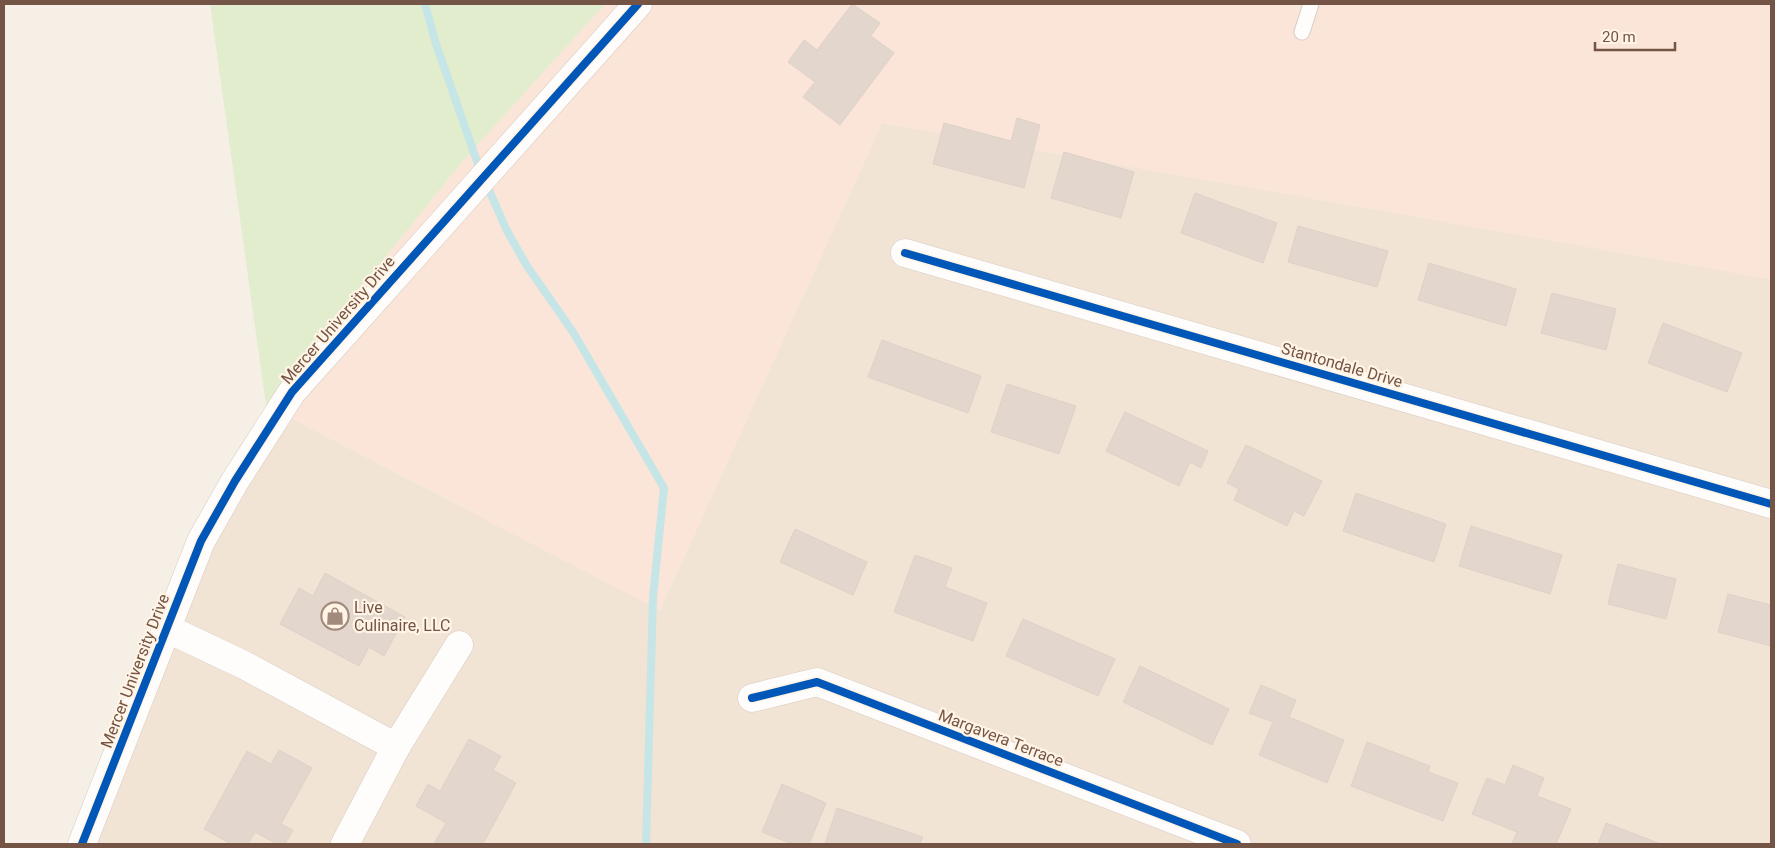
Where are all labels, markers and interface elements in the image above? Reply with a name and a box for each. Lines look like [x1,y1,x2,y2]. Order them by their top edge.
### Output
scale bar [1595,20,1675,52]
text: 20 m [1602,28,1636,46]
street label: Mercer University Drive [277,252,399,388]
street label: Stantondale Drive [1279,339,1405,391]
street label: Mercer University Drive [97,591,173,751]
place label: Live Culinaire, LLC [354,598,450,635]
shop icon: Live Culinaire, LLC [320,601,350,631]
street label: Margavera Terrace [936,705,1066,771]

